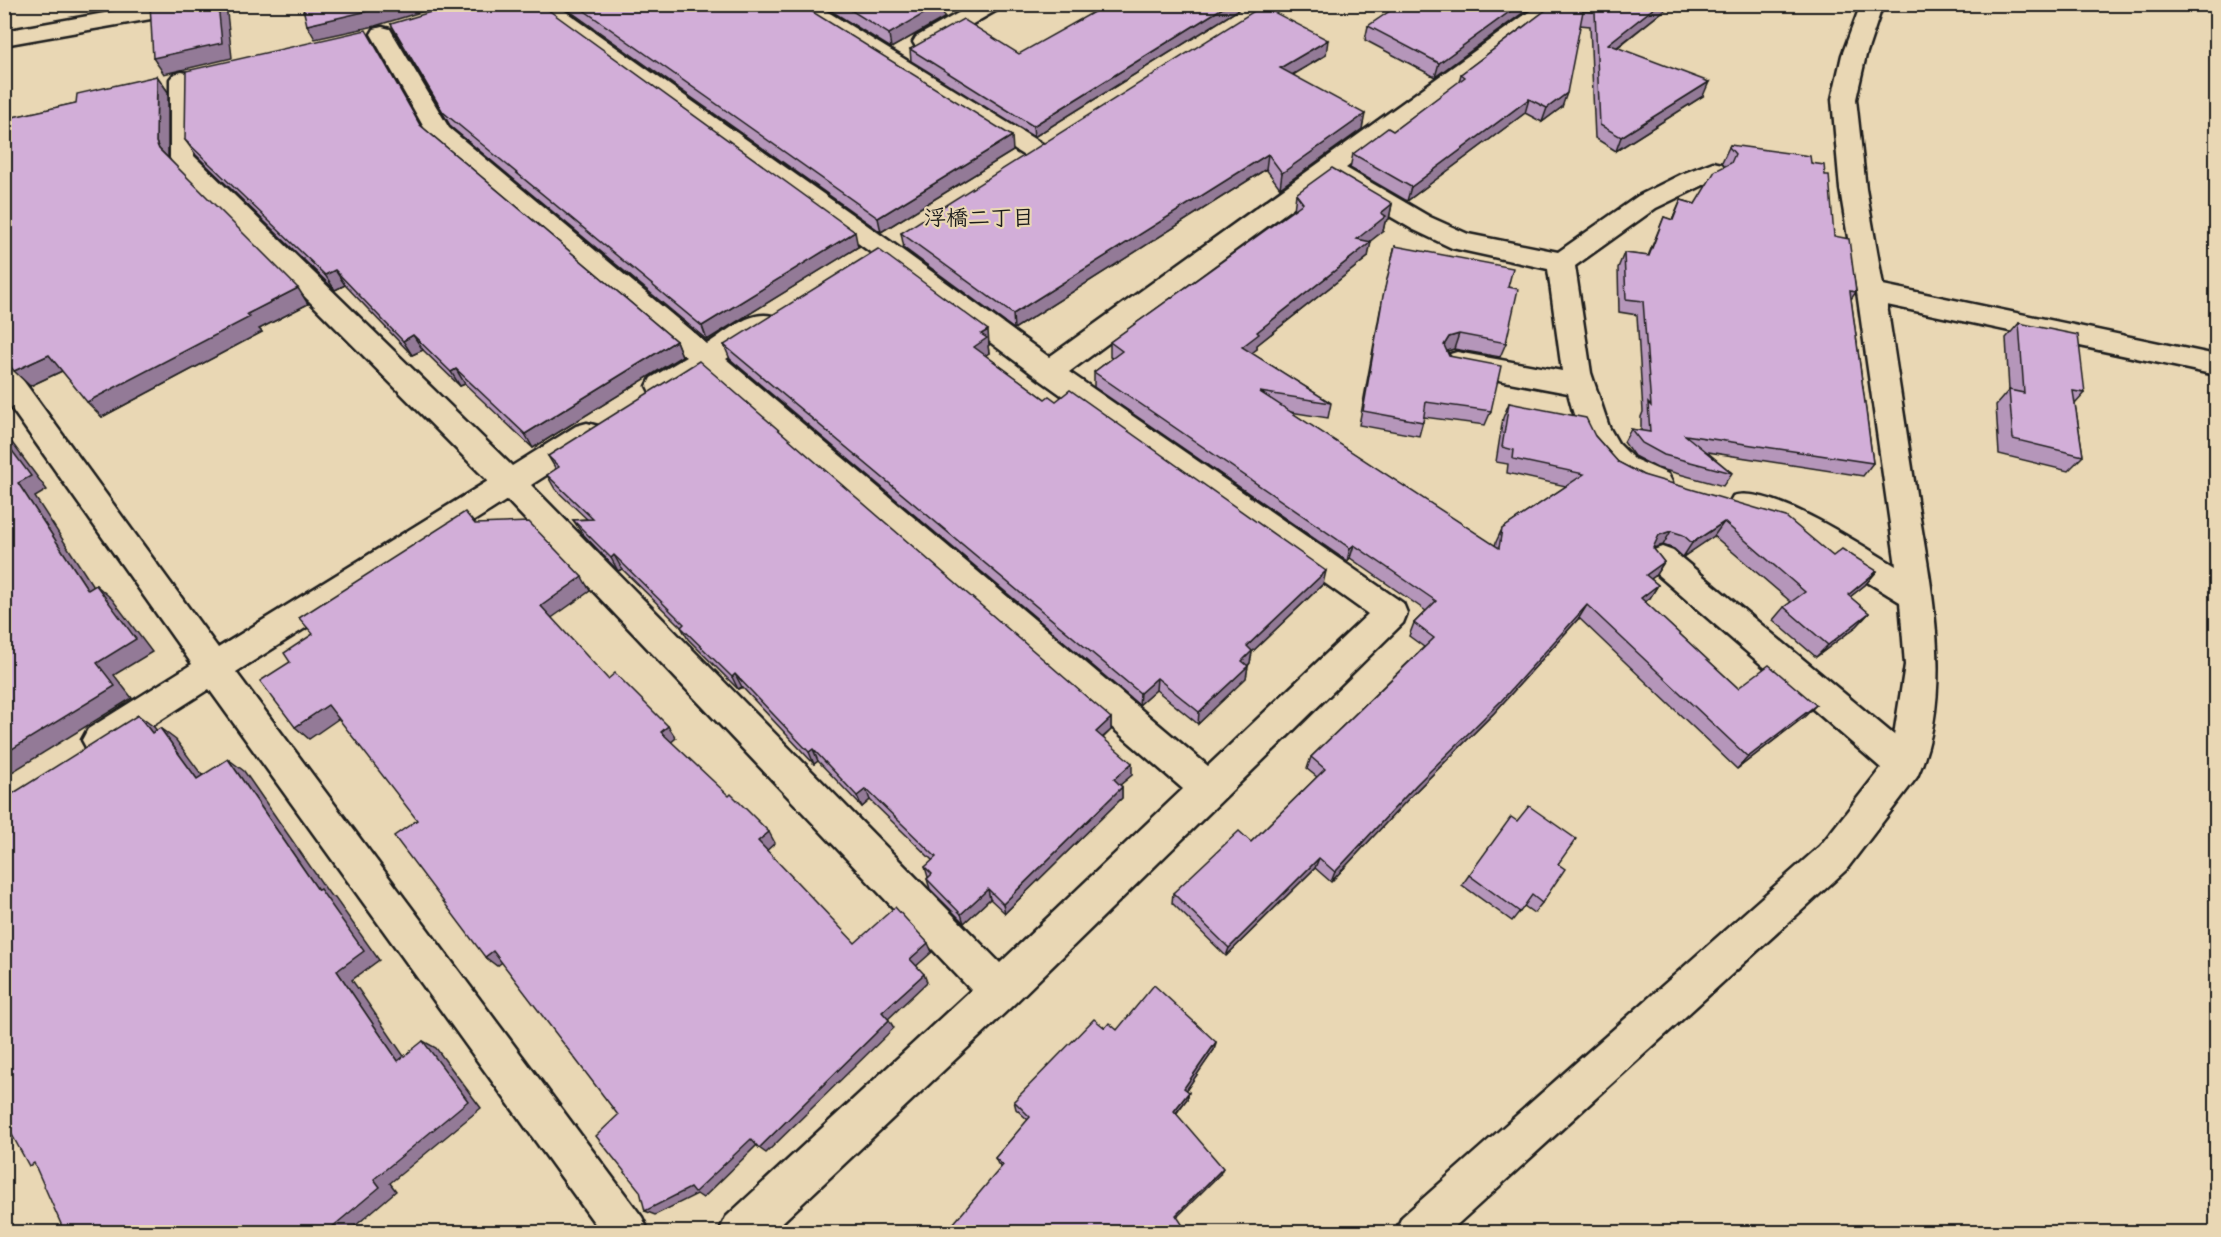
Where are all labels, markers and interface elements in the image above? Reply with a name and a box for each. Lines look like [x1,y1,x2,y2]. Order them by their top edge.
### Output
district label: 浮橋二丁目 [924,204,1034,232]

